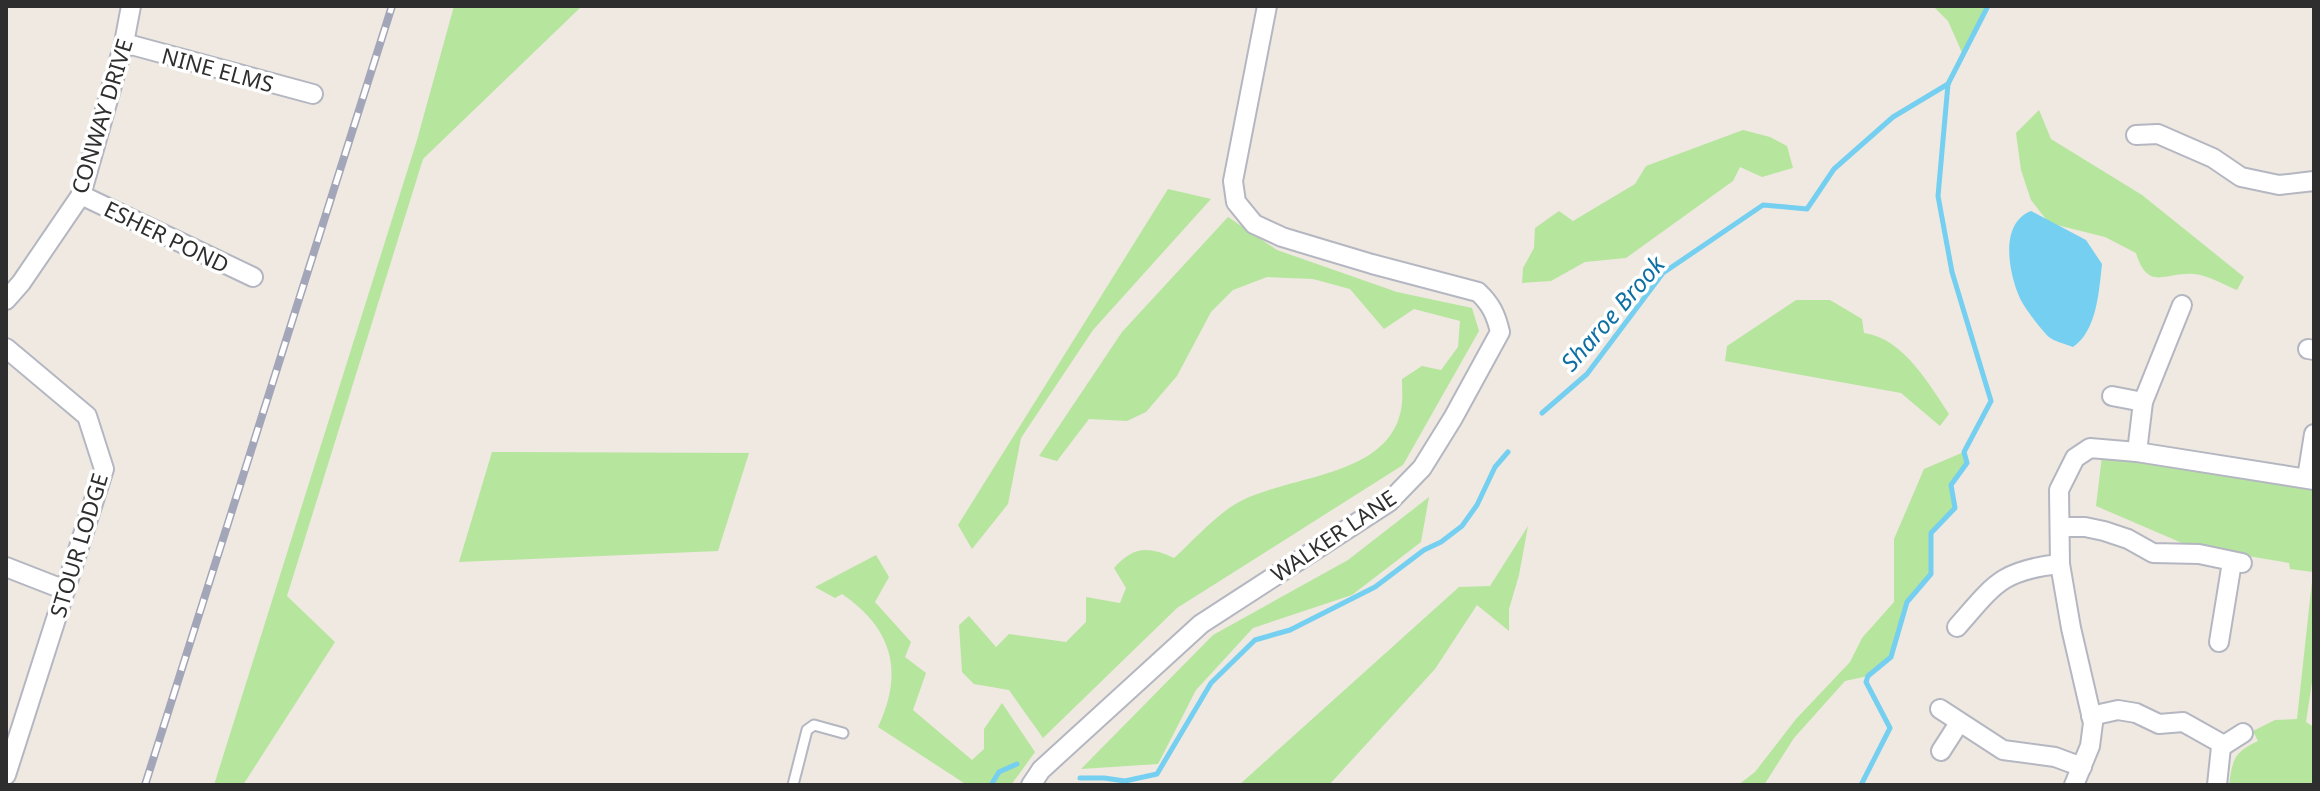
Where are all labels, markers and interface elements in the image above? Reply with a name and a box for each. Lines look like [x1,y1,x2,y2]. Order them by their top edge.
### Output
street label: CONWAY DRIVE [63,35,139,197]
street label: NINE ELMS [159,40,277,98]
street label: ESHER POND [100,193,234,279]
water label: Sharoe Brook [1553,247,1672,378]
street label: STOUR LODGE [42,469,114,621]
street label: WALKER LANE [1265,482,1401,588]

